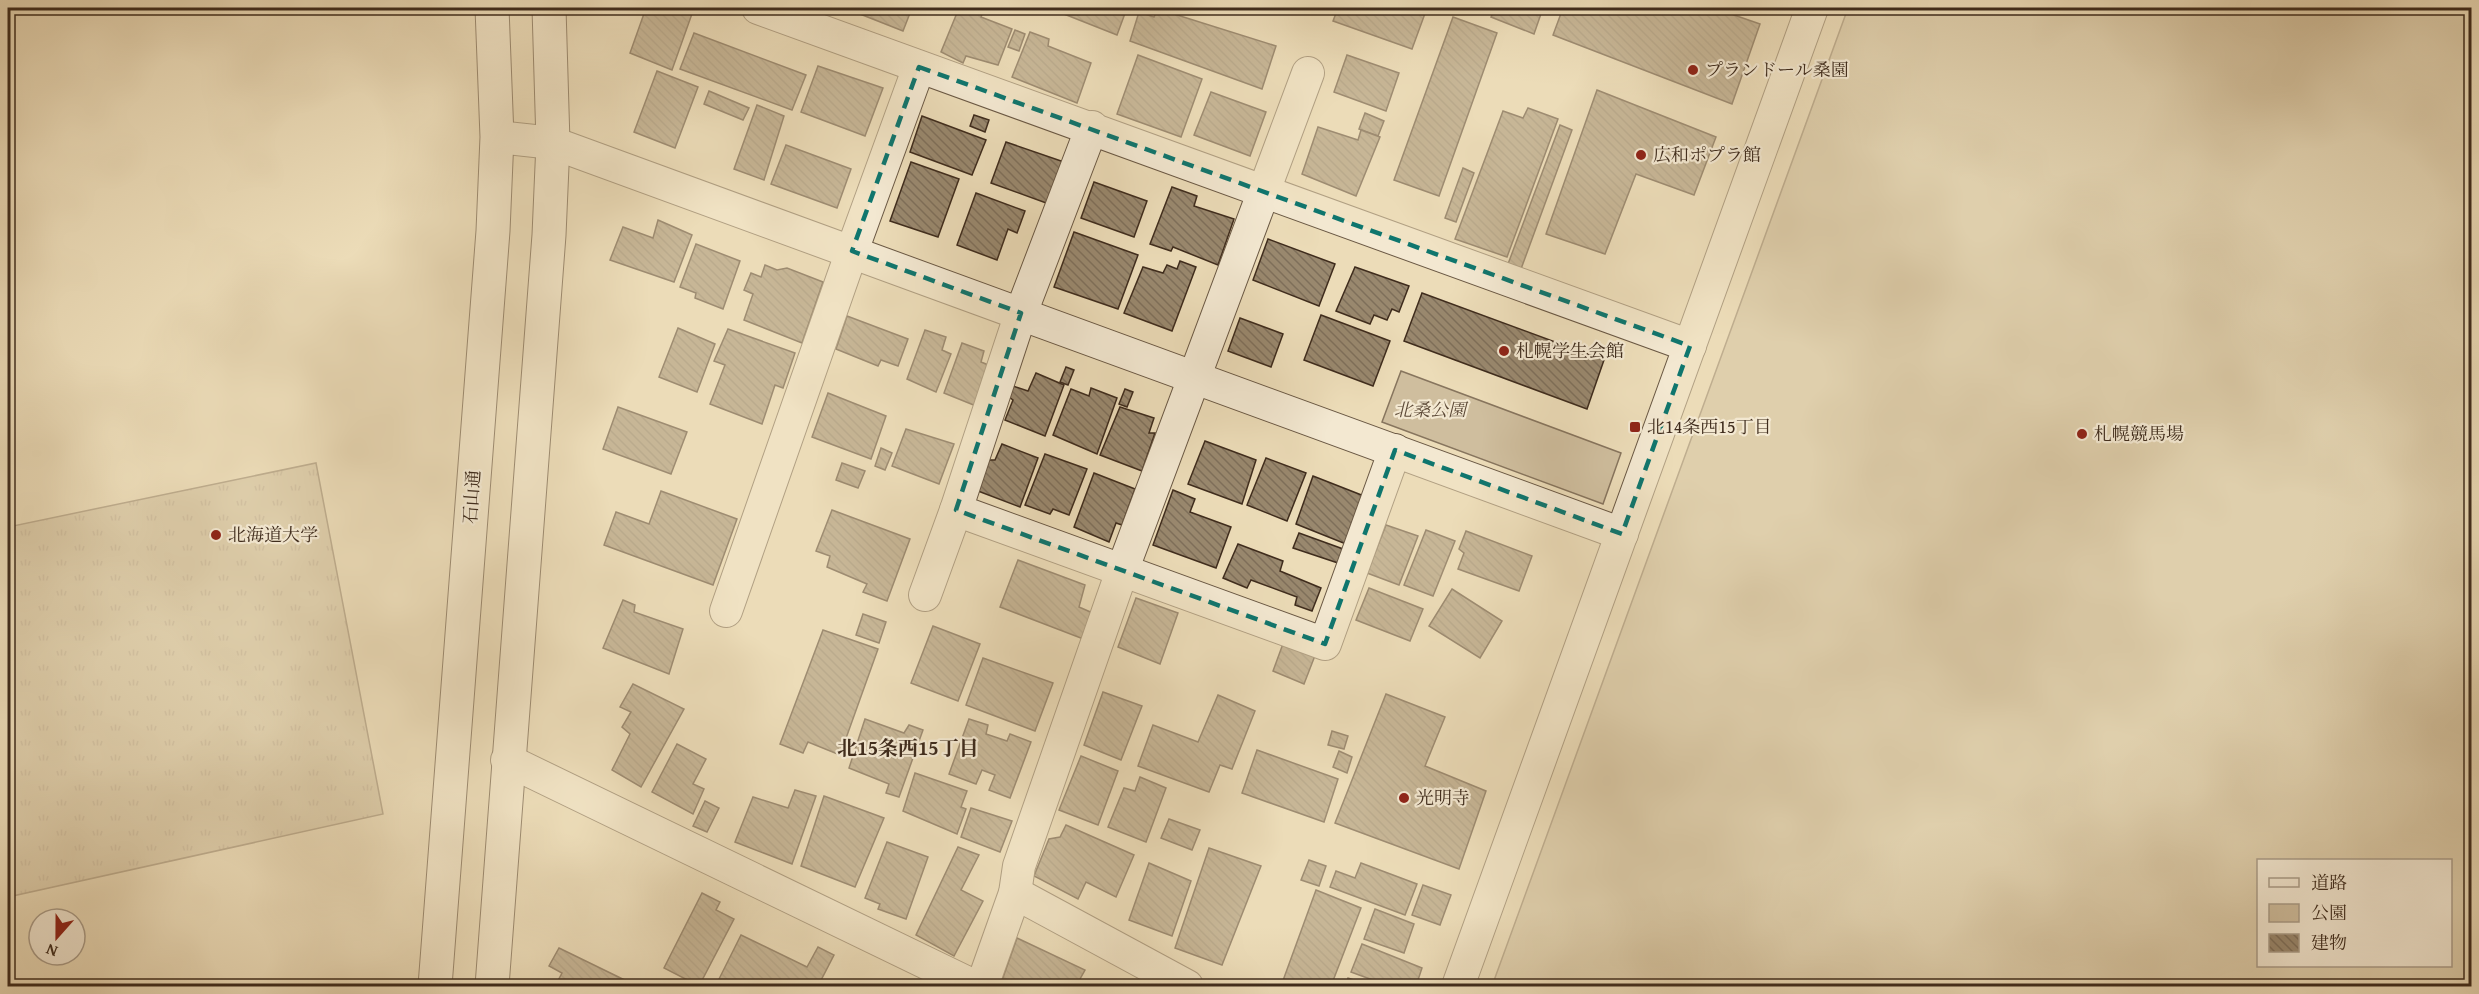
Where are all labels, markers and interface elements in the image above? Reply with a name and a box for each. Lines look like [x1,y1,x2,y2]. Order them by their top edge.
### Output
place label: プランドール桑園 [1705,56,1849,83]
marker: プランドール桑園 [1686,63,1700,77]
place label: 広和ポプラ館 [1653,141,1761,168]
marker: 広和ポプラ館 [1634,148,1648,162]
place label: 札幌学生会館 [1516,337,1624,364]
marker: 札幌学生会館 [1497,344,1511,358]
park label: 北桑公園 [1394,396,1469,423]
place label: 北14条西15丁目 [1647,413,1772,440]
marker: 北14条西15丁目 [1628,420,1642,434]
place label: 札幌競馬場 [2094,420,2184,447]
marker: 札幌競馬場 [2075,427,2089,441]
street label: 石山通 [456,469,487,525]
place label: 北海道大学 [228,521,318,548]
marker: 北海道大学 [209,528,223,542]
district label: 北15条西15丁目 [837,733,979,762]
place label: 光明寺 [1416,784,1470,811]
marker: 光明寺 [1397,791,1411,805]
legend [2257,859,2452,967]
text: 道路 [2311,869,2347,896]
text: 公園 [2311,899,2347,926]
north arrow [27,907,87,967]
text: 建物 [2311,929,2347,956]
text: N [42,938,61,964]

